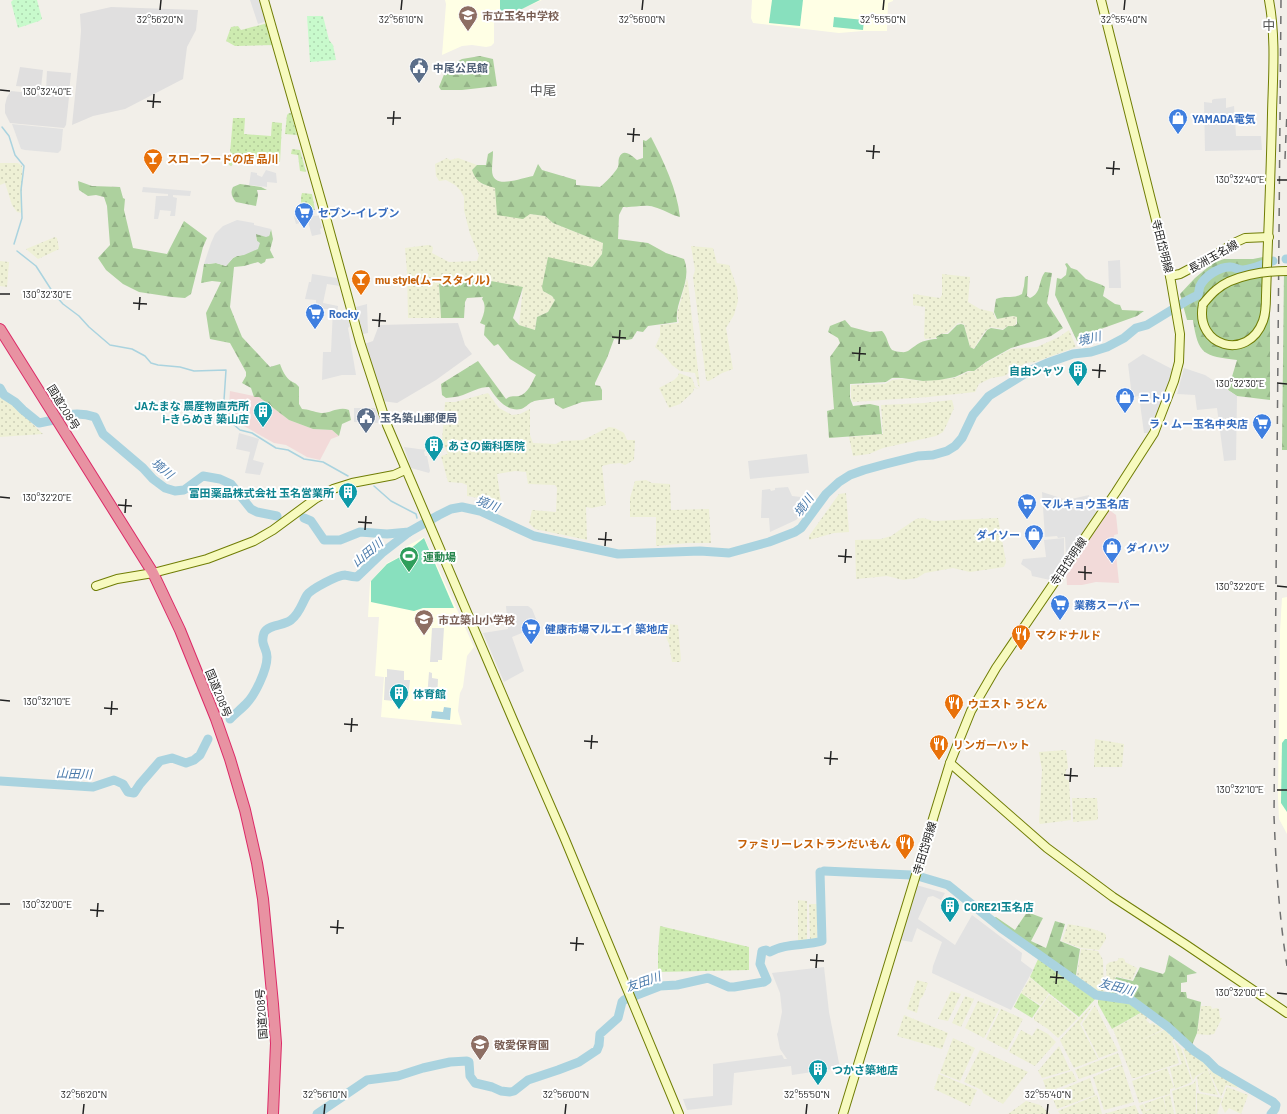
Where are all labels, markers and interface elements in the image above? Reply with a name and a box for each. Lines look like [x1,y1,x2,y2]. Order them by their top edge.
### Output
school or university icon: 市立玉名中学校 [457,4,479,32]
place label: 市立玉名中学校 [482,9,559,22]
text: 32°56'20"N [137,13,183,25]
text: 32°56'10"N [379,13,423,25]
text: 32°56'00"N [619,13,665,25]
text: 32°55'50"N [860,13,906,25]
text: 32°55'40"N [1101,13,1147,25]
district label: 中 [1262,17,1276,33]
public building icon: 中尾公民館 [408,56,430,84]
place label: 中尾公民館 [433,61,488,74]
district label: 中尾 [530,82,556,98]
text: 130°32'40"E [22,85,72,97]
shop icon: YAMADA電気 [1167,107,1189,135]
place label: YAMADA電気 [1192,112,1256,125]
bar icon: スローフードの店 品川 [142,147,164,175]
place label: スローフードの店 品川 [167,152,279,165]
text: 130°32'40"E [1215,173,1265,185]
supermarket icon: セブン-イレブン [293,201,315,229]
place label: セブン-イレブン [318,206,400,219]
street label: 寺田岱明線 [1150,218,1176,274]
street label: 長洲玉名線 [1186,237,1240,275]
bar icon: mu style(厶ースタイル) [350,268,372,296]
place label: mu style(厶ースタイル) [375,273,490,286]
text: 130°32'30"E [22,288,72,300]
supermarket icon: Rocky [304,302,326,330]
place label: Rocky [329,307,360,320]
water label: 境川 [1076,328,1104,348]
building icon: 自由シャツ [1067,359,1089,387]
place label: 自由シャツ [1009,364,1064,377]
text: 130°32'30"E [1215,377,1265,389]
street label: 国道208号 [45,382,83,432]
shop icon: ニトリ [1114,386,1136,414]
place label: ニトリ [1139,391,1172,404]
place label: JAたまな 農産物直売所 i-きらめき 築山店 [135,399,249,425]
building icon: JAたまな 農産物直売所 i-きらめき 築山店 [252,400,274,428]
public building icon: 玉名築山郵便局 [355,406,377,434]
place label: 玉名築山郵便局 [380,411,457,424]
supermarket icon: ラ・ムー玉名中央店 [1251,412,1273,440]
place label: ラ・ムー玉名中央店 [1149,417,1248,430]
building icon: あさの歯科医院 [423,434,445,462]
place label: あさの歯科医院 [448,439,525,452]
water label: 境川 [149,455,178,482]
building icon: 富田薬品株式会社 玉名営業所 [337,481,359,509]
place label: 富田薬品株式会社 玉名営業所 [189,486,334,499]
water label: 境川 [790,490,817,519]
text: 130°32'20"E [22,491,72,503]
water label: 境川 [474,492,504,514]
supermarket icon: マルキョウ玉名店 [1016,492,1038,520]
place label: マルキョウ玉名店 [1041,497,1129,510]
shop icon: ダイソー [1023,523,1045,551]
place label: ダイソー [976,528,1020,541]
water label: 山田川 [349,534,387,569]
street label: 寺田岱明線 [1047,535,1089,587]
shop icon: ダイハツ [1101,536,1123,564]
place label: ダイハツ [1126,541,1170,554]
sports icon: 運動場 [398,545,420,573]
place label: 運動場 [423,550,456,563]
text: 130°32'20"E [1215,580,1265,592]
supermarket icon: 業務スーパー [1049,593,1071,621]
place label: 業務スーパー [1074,598,1140,611]
school or university icon: 市立築山小学校 [413,608,435,636]
place label: 市立築山小学校 [438,613,515,626]
supermarket icon: 健康市場マルエイ 築地店 [520,617,542,645]
place label: 健康市場マルエイ 築地店 [544,622,668,635]
restaurant icon: マクドナルド [1010,623,1032,651]
place label: マクドナルド [1035,628,1101,641]
street label: 国道208号 [203,667,235,719]
building icon: 体育館 [388,682,410,710]
place label: 体育館 [413,687,446,700]
restaurant icon: ウエスト うどん [943,692,965,720]
text: 130°32'10"E [23,695,71,707]
place label: ウエスト うどん [968,697,1047,710]
restaurant icon: リンガーハット [928,733,950,761]
place label: リンガーハット [953,738,1030,751]
water label: 山田川 [56,765,94,781]
text: 130°32'10"E [1216,783,1264,795]
street label: 寺田岱明線 [910,820,938,876]
restaurant icon: ファミリーレストランだいもん [894,832,916,860]
place label: ファミリーレストランだいもん [737,837,891,850]
building icon: CORE21玉名店 [939,895,961,923]
text: 130°32'00"E [22,898,72,910]
place label: CORE21玉名店 [964,900,1034,913]
water label: 友田川 [624,968,664,993]
water label: 友田川 [1098,975,1138,998]
text: 130°32'00"E [1215,986,1265,998]
street label: 国道208号 [253,988,269,1040]
school or university icon: 敬愛保育園 [469,1033,491,1061]
place label: 敬愛保育園 [494,1038,549,1051]
building icon: つかさ築地店 [807,1058,829,1086]
place label: つかさ築地店 [832,1063,898,1076]
text: 32°56'20"N [61,1088,107,1100]
text: 32°56'10"N [303,1088,347,1100]
text: 32°56'00"N [543,1088,589,1100]
text: 32°55'50"N [784,1088,830,1100]
text: 32°55'40"N [1025,1088,1071,1100]

